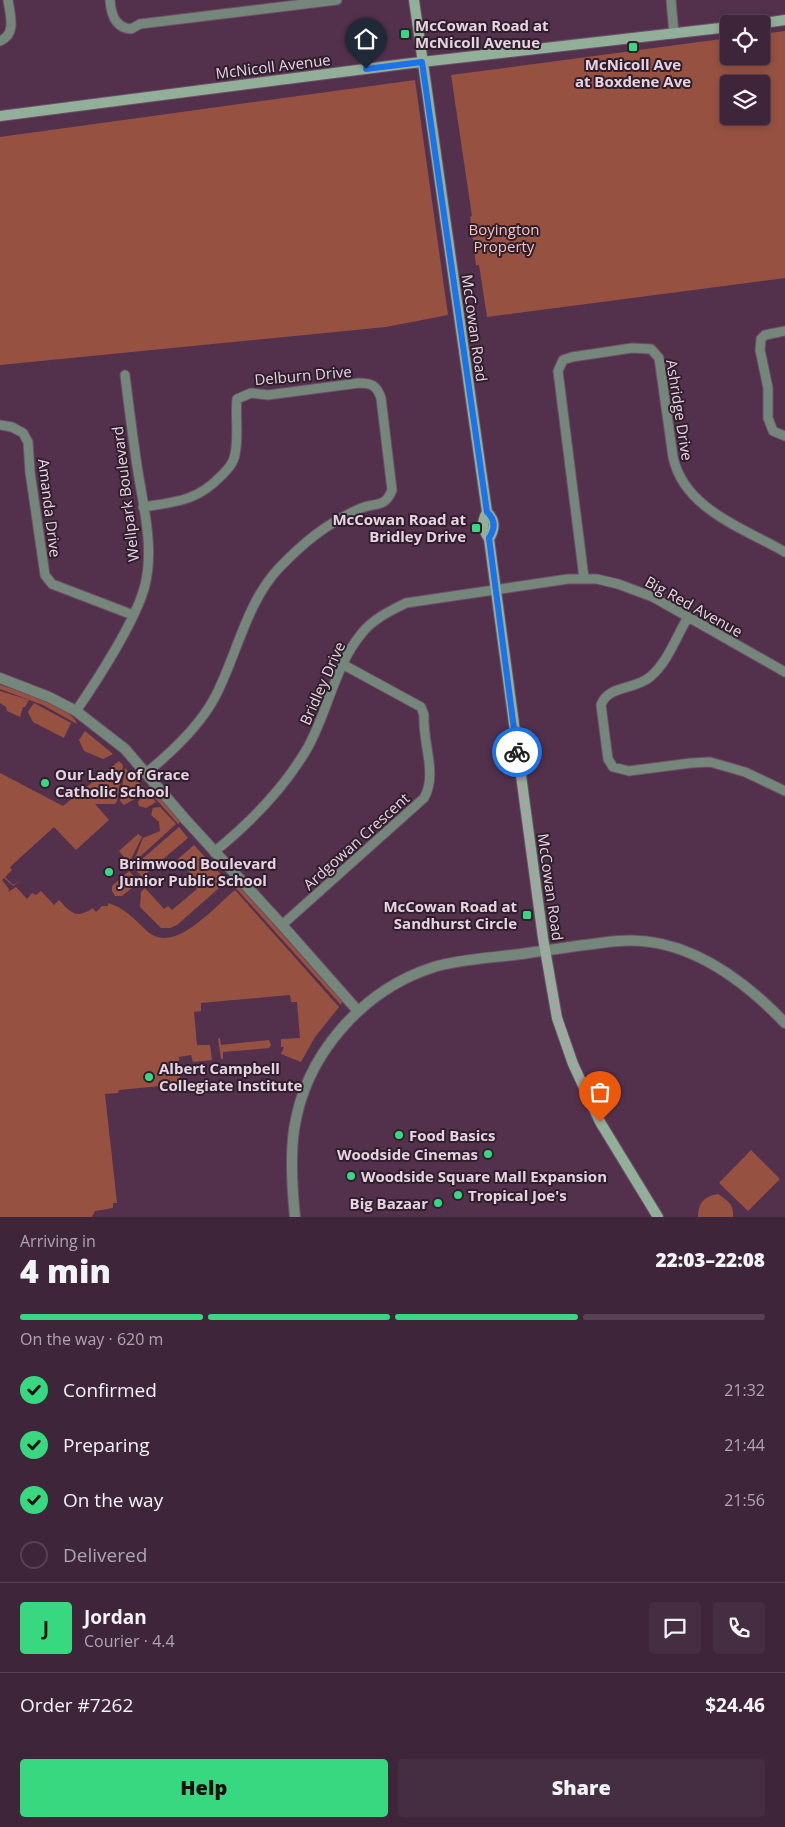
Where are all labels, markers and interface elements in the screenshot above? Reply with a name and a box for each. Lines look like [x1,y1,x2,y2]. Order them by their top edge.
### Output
place label: McCowan Road at McNicoll Avenue [415,15,549,52]
map controls [720,15,770,125]
button: locate [720,15,770,65]
pin [345,18,387,69]
icon: home [352,25,380,53]
marker: McCowan Road at McNicoll Avenue [399,28,411,40]
marker: McNicoll Ave at Boxdene Ave [627,41,639,53]
street label: McNicoll Avenue [214,49,332,83]
place label: McNicoll Ave at Boxdene Ave [575,54,691,91]
button: layers [720,75,770,125]
park label: Boyington Property [469,219,539,256]
street label: McCowan Road [458,273,492,383]
street label: Ashridge Drive [662,358,698,462]
street label: Delburn Drive [254,361,352,389]
street label: Wellpark Boulevard [107,425,143,563]
street label: Amanda Drive [34,458,66,558]
place label: McCowan Road at Bridley Drive [332,509,466,546]
marker: McCowan Road at Bridley Drive [470,522,482,534]
street label: Big Red Avenue [642,571,746,641]
street label: Bridley Drive [295,638,349,728]
courier [492,727,542,777]
icon: bike [503,738,531,766]
place label: Our Lady of Grace Catholic School [55,764,189,801]
marker: Our Lady of Grace Catholic School [39,777,51,789]
street label: Ardgowan Crescent [299,788,413,894]
street label: McCowan Road [534,832,568,942]
place label: Brimwood Boulevard Junior Public School [117,853,277,890]
marker: Brimwood Boulevard Junior Public School [103,866,115,878]
place label: McCowan Road at Sandhurst Circle [383,896,517,933]
marker: McCowan Road at Sandhurst Circle [521,909,533,921]
place label: Albert Campbell Collegiate Institute [159,1058,302,1095]
marker: Albert Campbell Collegiate Institute [143,1071,155,1083]
pin [579,1071,621,1122]
icon: bag [586,1078,614,1106]
place label: Food Basics [409,1125,496,1145]
marker: Food Basics [393,1129,405,1141]
place label: Woodside Cinemas [337,1144,478,1164]
marker: Woodside Cinemas [482,1148,494,1160]
place label: Woodside Square Mall Expansion [361,1166,607,1186]
marker: Woodside Square Mall Expansion [345,1170,357,1182]
place label: Tropical Joe's [468,1185,567,1205]
marker: Tropical Joe's [452,1189,464,1201]
place label: Big Bazaar [350,1193,428,1213]
marker: Big Bazaar [432,1197,444,1209]
text: Arriving in [20,1230,96,1252]
text: 22:03–22:08 [655,1247,765,1273]
text: 4 min [20,1249,111,1292]
text: On the way · 620 m [20,1328,163,1350]
icon: check [20,1376,48,1404]
text: Confirmed [63,1377,157,1403]
text: 21:32 [724,1379,765,1401]
icon: check [20,1431,48,1459]
text: Preparing [63,1432,150,1458]
text: 21:44 [724,1434,765,1456]
icon: check [20,1486,48,1514]
text: On the way [63,1487,163,1513]
text: 21:56 [724,1489,765,1511]
text: Delivered [63,1542,147,1568]
button: chat [649,1602,701,1654]
button: phone [713,1602,765,1654]
text: Jordan [84,1604,147,1630]
text: J [43,1615,49,1641]
text: Courier · 4.4 [84,1630,175,1652]
text: Order #7262 [20,1692,133,1718]
text: $24.46 [705,1692,765,1718]
button: Help [20,1759,388,1817]
button: Share [398,1759,765,1817]

